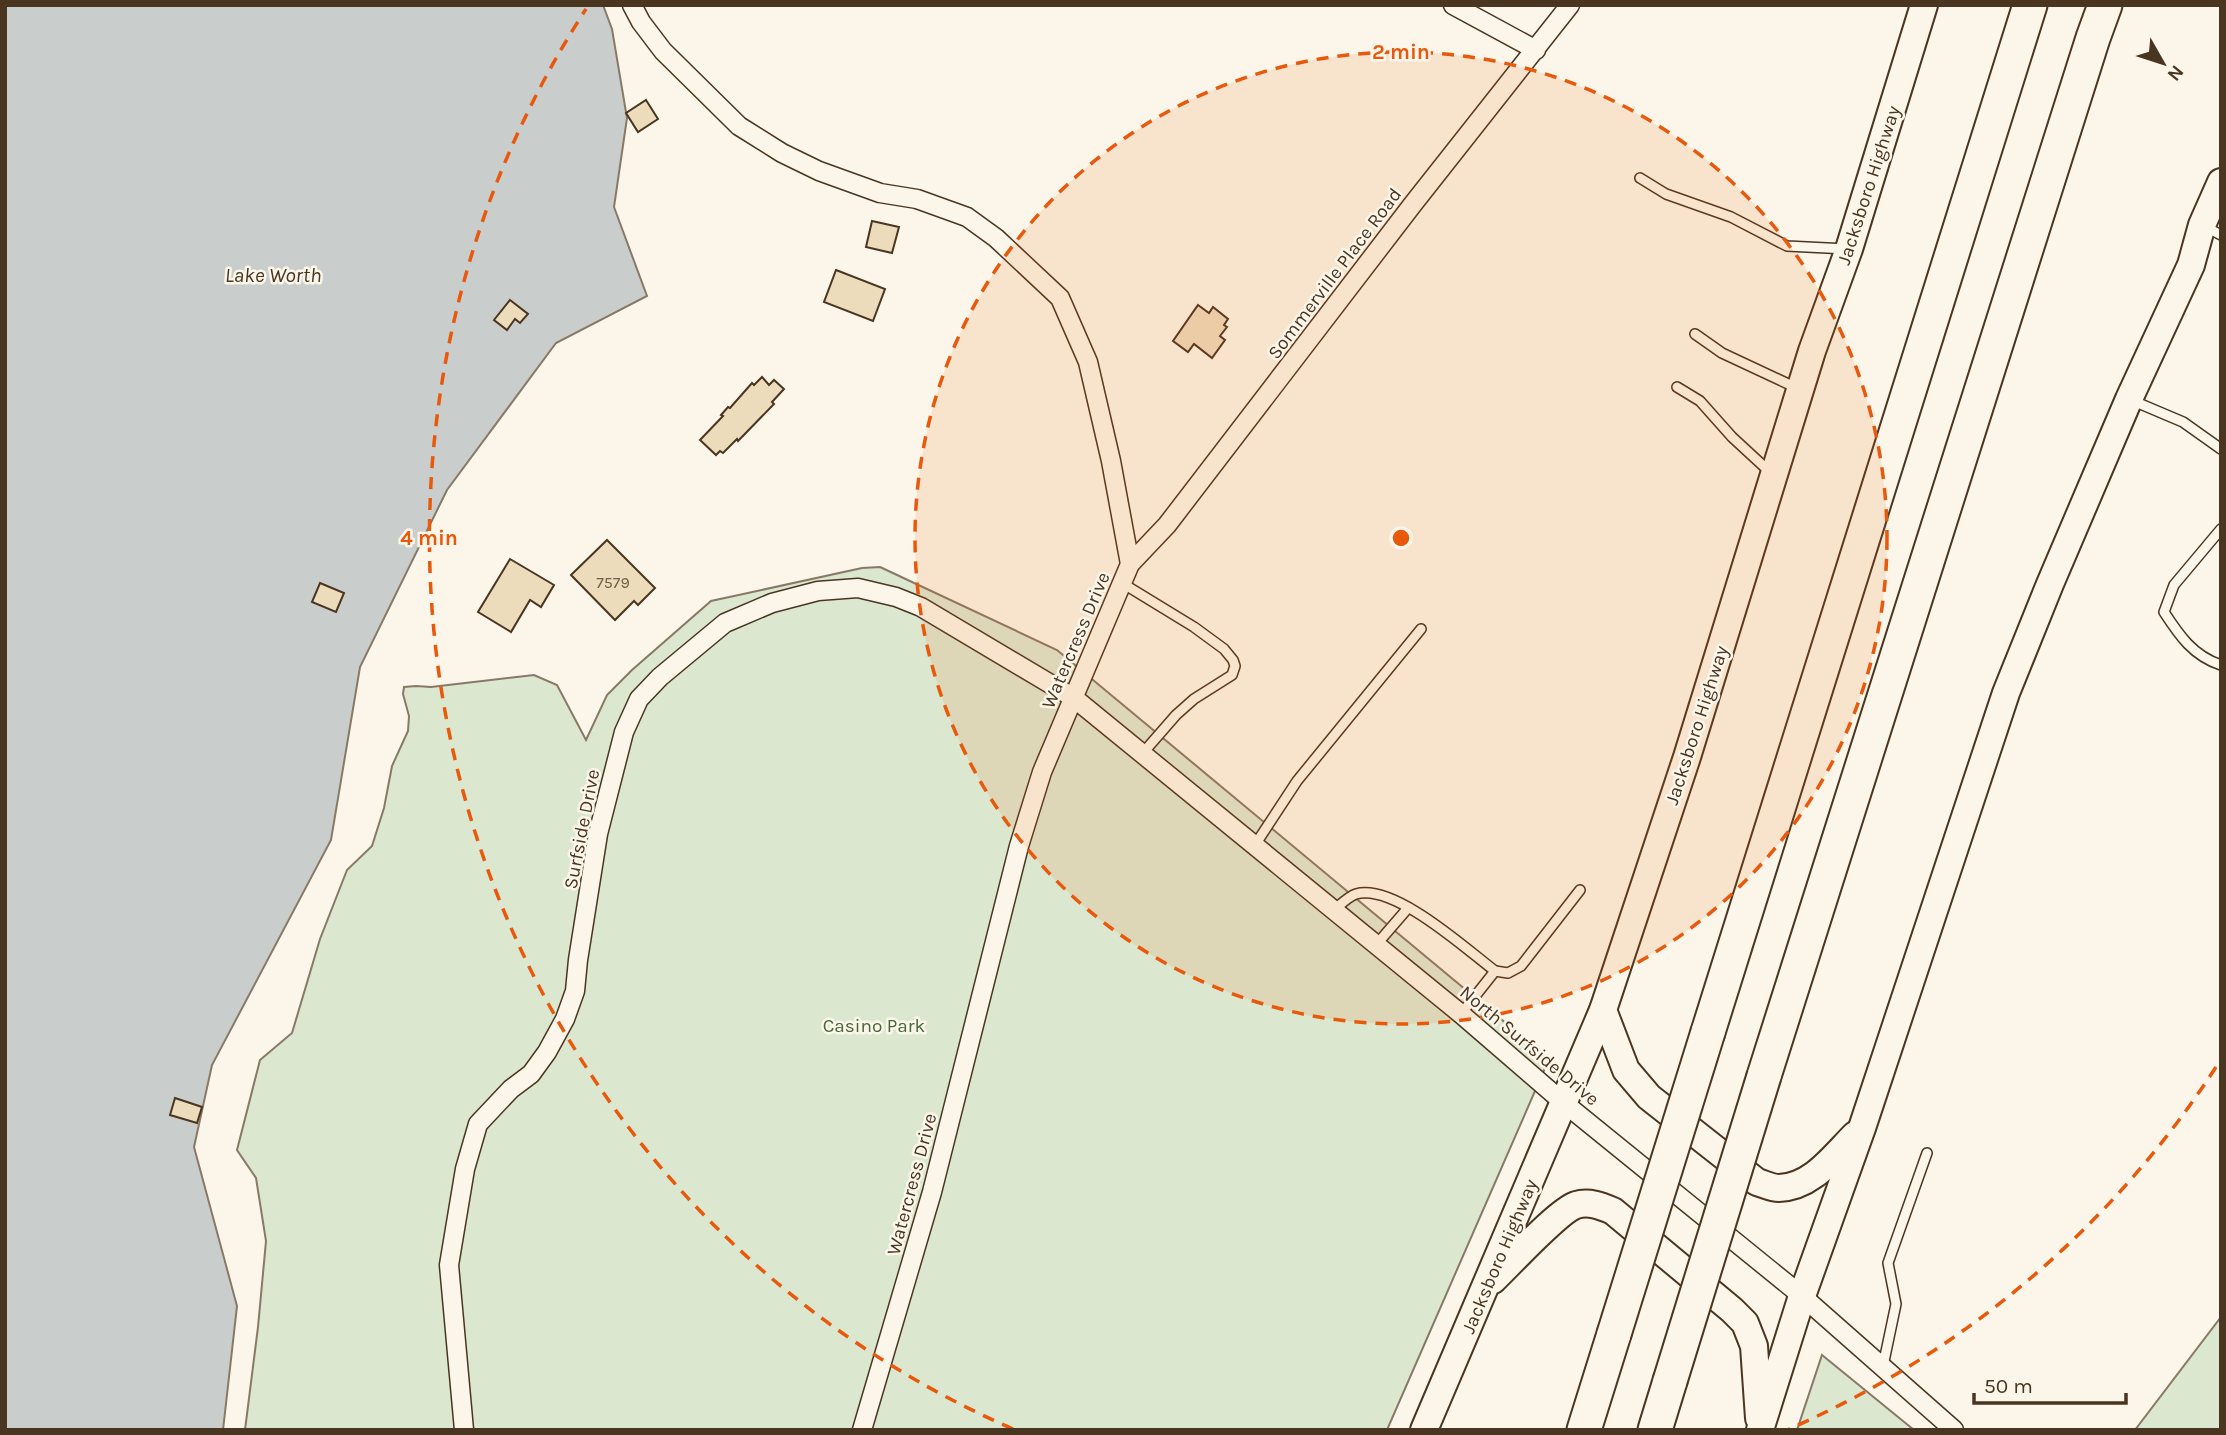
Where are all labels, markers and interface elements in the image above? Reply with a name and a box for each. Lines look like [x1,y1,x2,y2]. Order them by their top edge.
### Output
north arrow [2128,28,2198,98]
text: 2 min [1372,40,1430,64]
text: N [2163,61,2188,85]
street label: Jacksboro Highway [1833,103,1905,267]
street label: Sommerville Place Road [1263,184,1406,363]
water label: Lake Worth [225,263,321,287]
text: 4 min [400,526,458,550]
centre of rings [1389,526,1413,550]
street label: Watercress Drive [1037,569,1115,712]
house number: 7579 [596,573,630,592]
street label: Jacksboro Highway [1661,643,1733,807]
street label: Surfside Drive [560,767,604,891]
street label: North Surfside Drive [1455,981,1603,1110]
park label: Casino Park [823,1015,926,1037]
street label: Watercress Drive [882,1111,941,1258]
street label: Jacksboro Highway [1457,1176,1542,1337]
scale bar [1974,1362,2126,1406]
text: 50 m [1984,1374,2033,1398]

